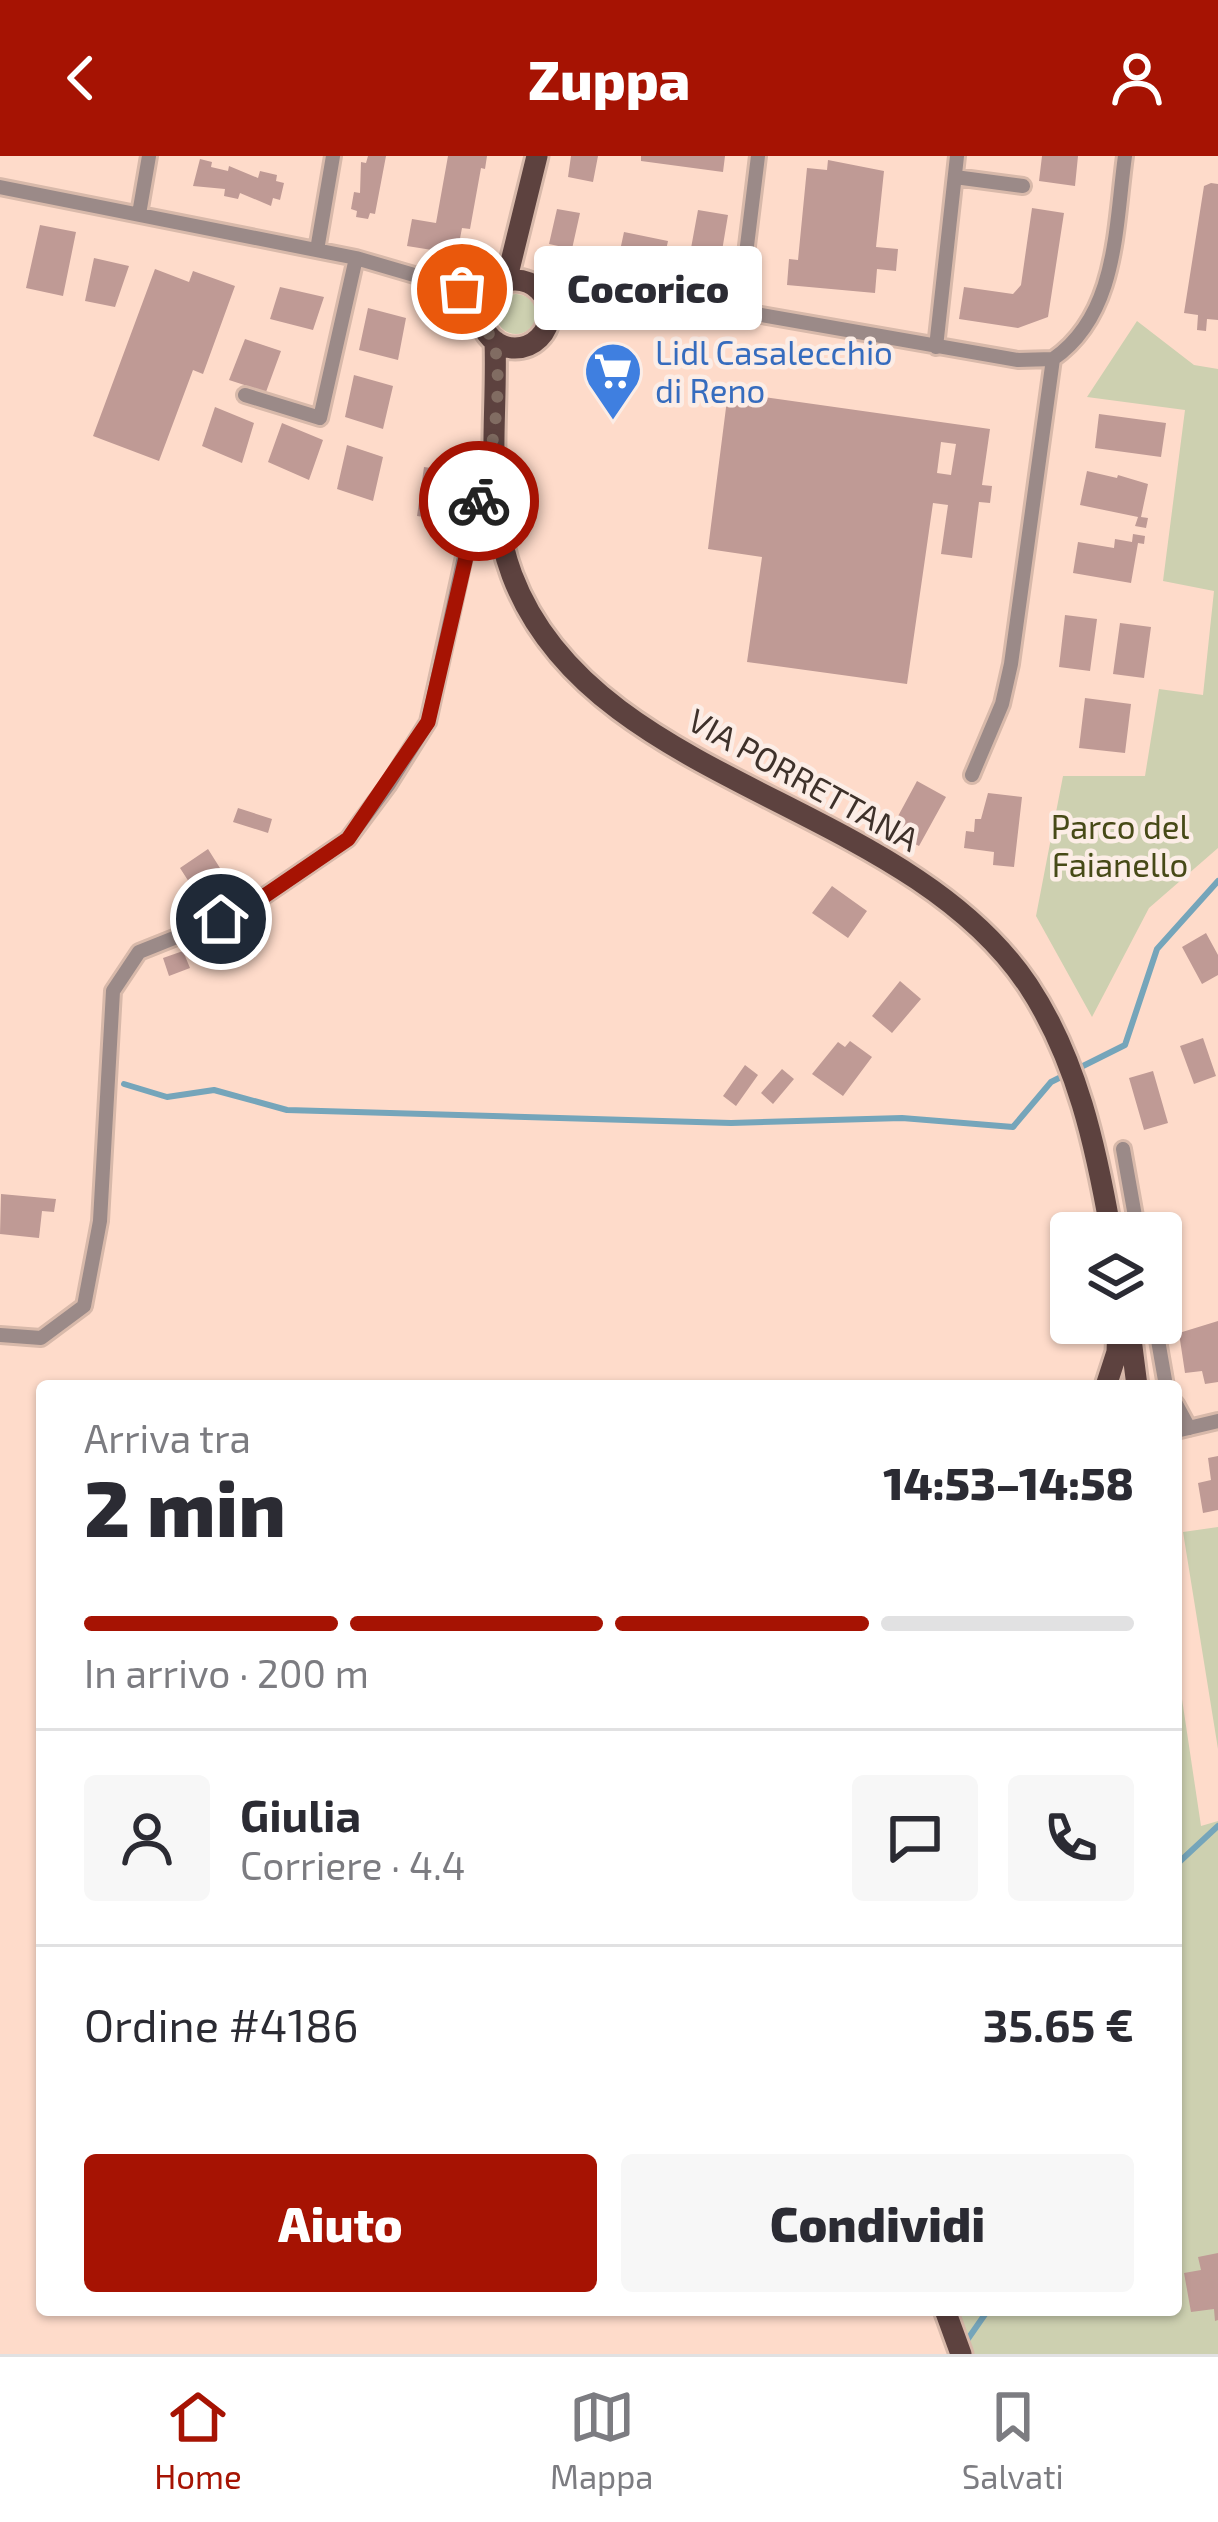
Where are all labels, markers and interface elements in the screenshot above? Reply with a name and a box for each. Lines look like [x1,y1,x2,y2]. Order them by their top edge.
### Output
icon: back [48,45,114,111]
icon: person [1104,45,1170,111]
text: Zuppa [528,46,690,111]
pin [411,238,513,340]
callout: Cocorico [534,247,762,331]
icon: bag [429,256,495,322]
text: Cocorico [567,264,729,311]
place label: Lidl Casalecchio di Reno [655,332,893,410]
supermarket icon: Lidl Casalecchio di Reno [582,340,644,422]
courier [419,441,539,561]
icon: bike [446,468,512,534]
street label: VIA PORRETTANA [682,699,927,859]
park label: Parco del Faianello [1051,806,1190,884]
pin [170,868,272,970]
icon: home [188,886,254,952]
map controls [1050,1212,1182,1344]
button: layers [1050,1212,1182,1344]
text: Arriva tra [84,1414,251,1461]
text: 14:53–14:58 [883,1455,1134,1509]
text: 2 min [84,1459,286,1553]
text: In arrivo · 200 m [84,1649,369,1696]
button: person [84,1775,210,1901]
button: chat [852,1775,978,1901]
button: phone [1008,1775,1134,1901]
text: Giulia [240,1787,361,1841]
text: Corriere · 4.4 [240,1841,466,1888]
text: Ordine #4186 [84,1997,358,2051]
text: 35.65 € [983,1997,1134,2051]
button: Aiuto [84,2154,597,2292]
button: Condividi [621,2154,1134,2292]
tab: Home [154,2384,242,2496]
tab: Mappa [550,2384,653,2496]
tab: Salvati [962,2384,1064,2496]

